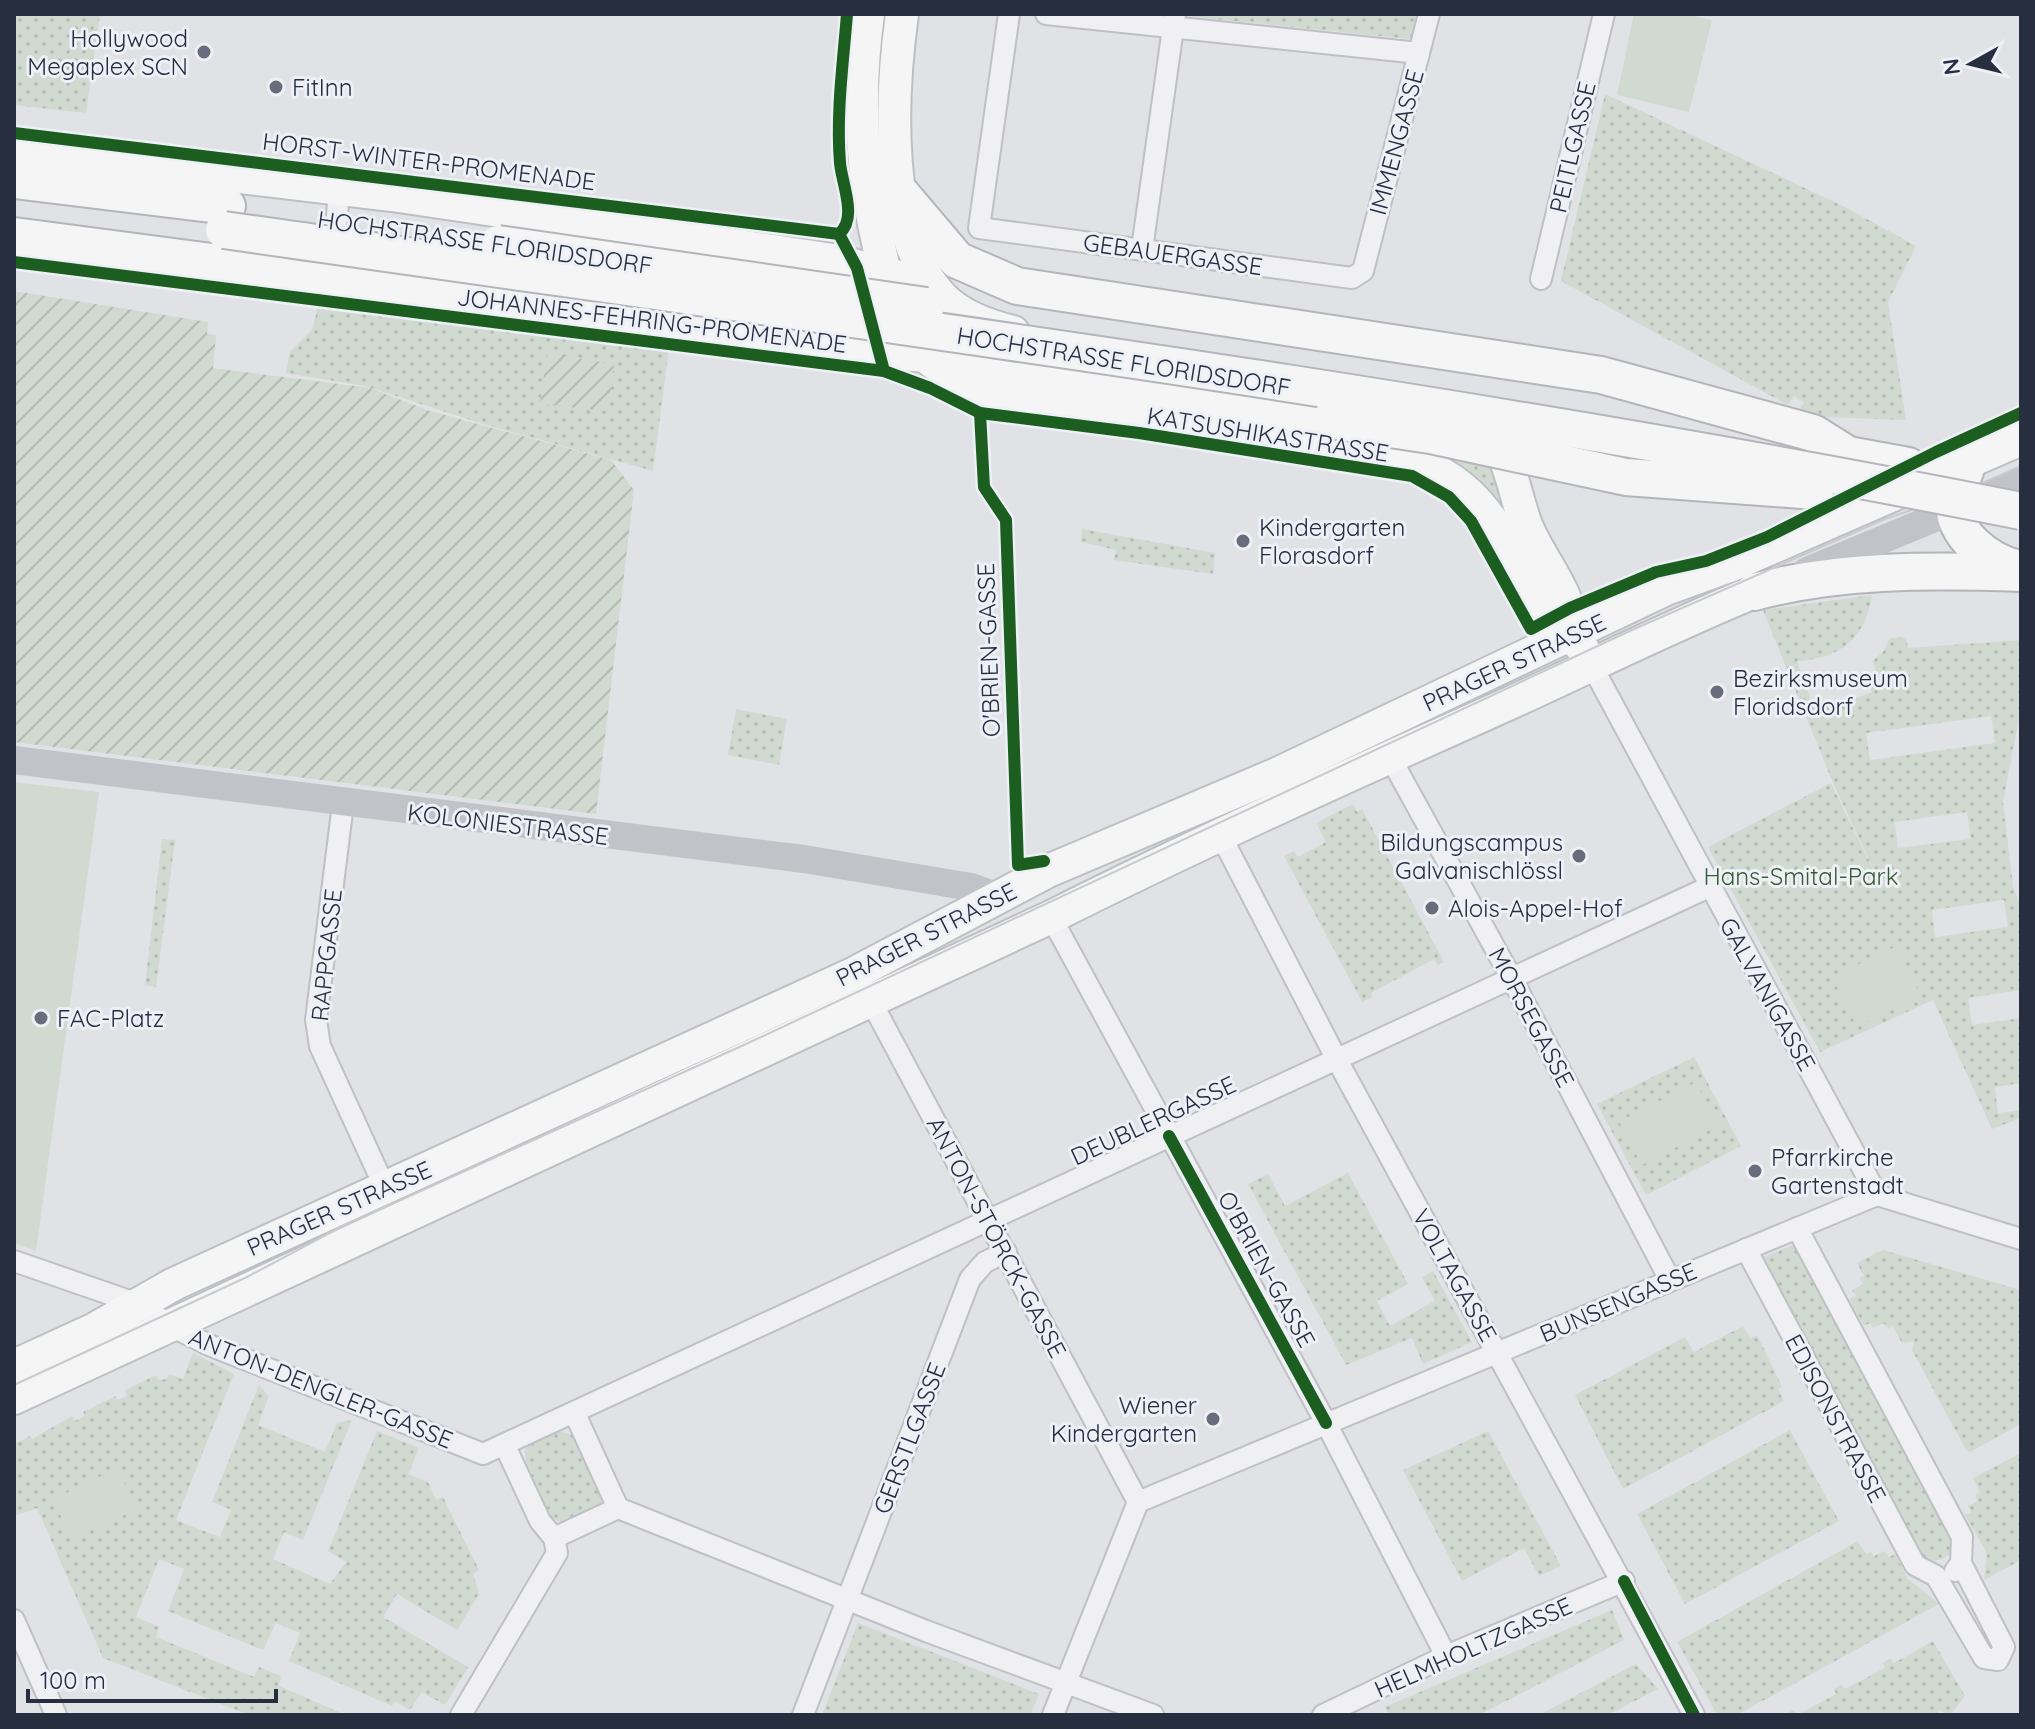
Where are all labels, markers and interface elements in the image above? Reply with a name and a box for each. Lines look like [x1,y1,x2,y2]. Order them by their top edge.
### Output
place label: Hollywood Megaplex SCN [27,23,188,81]
north arrow [1931,24,2011,104]
marker: Hollywood Megaplex SCN [195,43,213,61]
text: N [1936,57,1966,77]
street label: IMMENGASSE [1362,66,1430,218]
place label: FitInn [292,72,353,102]
marker: FitInn [267,78,285,96]
street label: PEITLGASSE [1542,78,1602,216]
street label: HORST-WINTER-PROMENADE [261,126,597,196]
street label: HOCHSTRASSE FLORIDSDORF [316,204,654,280]
street label: GEBAUERGASSE [1081,227,1265,281]
street label: JOHANNES-FEHRING-PROMENADE [455,281,849,359]
street label: HOCHSTRASSE FLORIDSDORF [955,320,1293,402]
street label: KATSUSHIKASTRASSE [1145,400,1391,468]
place label: Kindergarten Florasdorf [1259,512,1405,570]
marker: Kindergarten Florasdorf [1234,532,1252,550]
street label: O'BRIEN-GASSE [970,563,1006,737]
street label: PRAGER STRASSE [1418,606,1610,718]
place label: Bezirksmuseum Floridsdorf [1733,663,1908,721]
marker: Bezirksmuseum Floridsdorf [1708,683,1726,701]
street label: KOLONIESTRASSE [406,797,610,851]
place label: Bildungscampus Galvanischlössl [1380,827,1563,885]
marker: Bildungscampus Galvanischlössl [1570,847,1588,865]
park label: Hans-Smital-Park [1703,861,1899,891]
street label: PRAGER STRASSE [831,875,1021,993]
street label: RAPPGASSE [304,887,348,1023]
place label: Alois-Appel-Hof [1448,893,1623,923]
marker: Alois-Appel-Hof [1423,899,1441,917]
street label: GALVANIGASSE [1713,912,1823,1076]
street label: MORSEGASSE [1483,942,1581,1092]
place label: FAC-Platz [57,1003,164,1033]
marker: FAC-Platz [32,1009,50,1027]
street label: DEUBLERGASSE [1066,1069,1240,1171]
street label: ANTON-STÖRCK-GASSE [921,1111,1073,1363]
place label: Pfarrkirche Gartenstadt [1771,1142,1904,1200]
street label: PRAGER STRASSE [242,1154,436,1262]
marker: Pfarrkirche Gartenstadt [1746,1162,1764,1180]
street label: O'BRIEN-GASSE [1212,1186,1322,1352]
street label: VOLTAGASSE [1406,1203,1504,1347]
street label: BUNSENGASSE [1535,1255,1701,1349]
street label: ANTON-DENGLER-GASSE [185,1321,457,1455]
street label: EDISONSTRASSE [1779,1329,1893,1507]
street label: GERSTLGASSE [866,1358,952,1518]
place label: Wiener Kindergarten [1051,1390,1197,1448]
marker: Wiener Kindergarten [1204,1410,1222,1428]
street label: HELMHOLTZGASSE [1370,1590,1576,1704]
scale bar [28,1653,276,1703]
text: 100 m [40,1665,106,1695]

